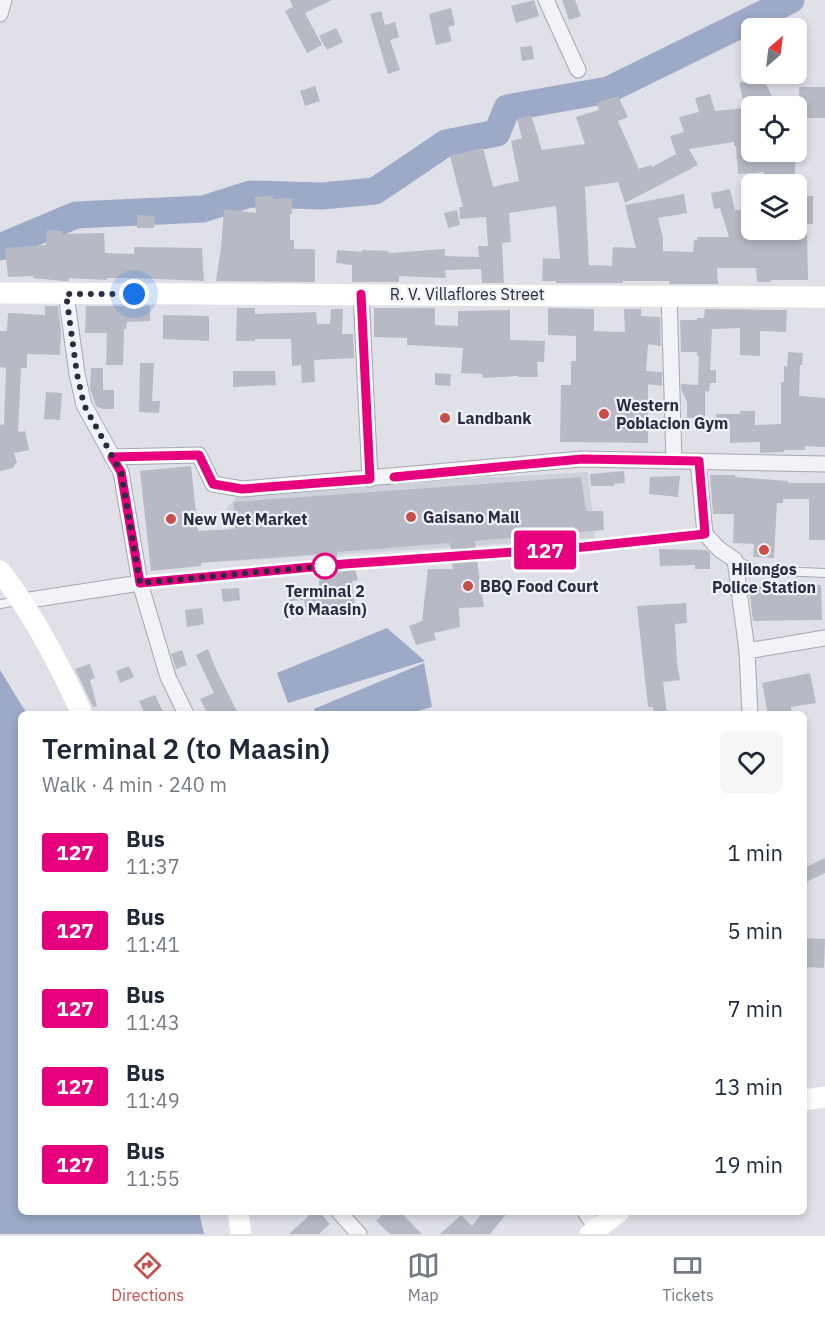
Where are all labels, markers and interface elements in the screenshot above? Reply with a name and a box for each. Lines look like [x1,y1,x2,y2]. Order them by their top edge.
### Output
north arrow [741,18,807,84]
map controls [741,18,807,240]
button: locate [741,96,807,162]
button: layers [741,174,807,240]
your location [119,279,149,309]
street label: R. V. Villaflores Street [390,284,544,304]
place label: Western Poblacion Gym [616,395,728,433]
marker: Western Poblacion Gym [597,407,611,421]
place label: Landbank [457,408,532,428]
marker: Landbank [438,411,452,425]
place label: Gaisano Mall [423,507,520,527]
place label: New Wet Market [183,509,307,529]
marker: Gaisano Mall [404,510,418,524]
marker: New Wet Market [164,512,178,526]
line badge: 127 [510,530,580,570]
text: 127 [526,536,564,564]
marker: Hilongos Police Station [757,543,771,557]
marker: Terminal 2 (to Maasin) [312,553,338,579]
place label: Hilongos Police Station [712,559,816,597]
place label: BBQ Food Court [480,576,599,596]
marker: BBQ Food Court [461,579,475,593]
place label: Terminal 2 (to Maasin) [283,581,367,619]
text: Terminal 2 (to Maasin) [42,730,330,767]
button: heart [720,731,783,794]
text: Walk · 4 min · 240 m [42,771,227,798]
text: Bus [126,824,165,853]
text: 127 [56,838,94,866]
text: 1 min [727,838,783,867]
text: 11:37 [126,853,180,880]
text: Bus [126,902,165,931]
text: 127 [56,916,94,944]
text: 5 min [727,916,783,945]
text: 11:41 [126,931,180,958]
text: Bus [126,980,165,1009]
text: 127 [56,994,94,1022]
text: 7 min [727,994,783,1023]
text: 11:43 [126,1009,180,1036]
text: Bus [126,1058,165,1087]
text: 127 [56,1072,94,1100]
text: 13 min [714,1072,783,1101]
text: 11:49 [126,1087,180,1114]
text: Bus [126,1136,165,1165]
text: 127 [56,1150,94,1178]
text: 19 min [714,1150,783,1179]
text: 11:55 [126,1165,180,1192]
tab: Directions [111,1249,184,1305]
tab: Map [407,1249,440,1305]
tab: Tickets [662,1249,714,1305]

